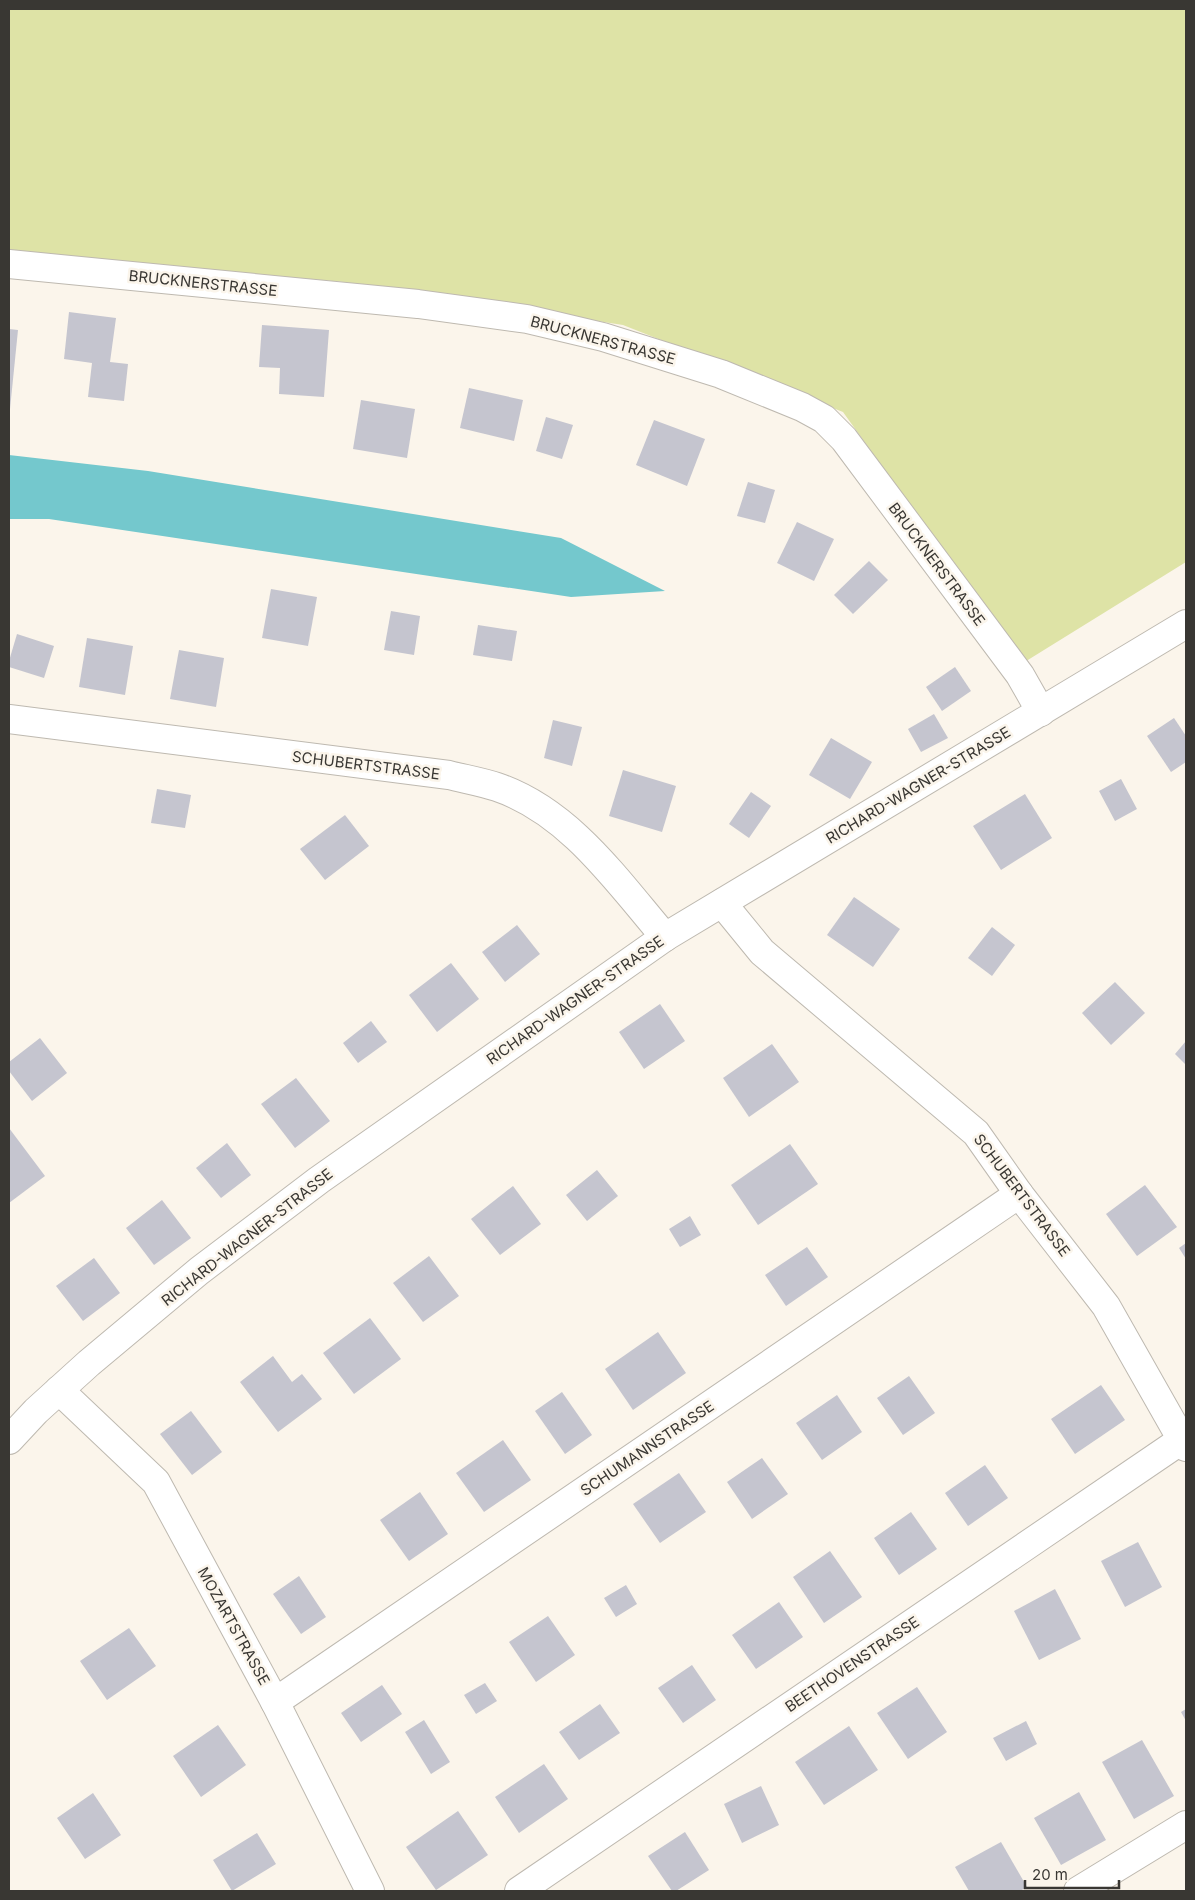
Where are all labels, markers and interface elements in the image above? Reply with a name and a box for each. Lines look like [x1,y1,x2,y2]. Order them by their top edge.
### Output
street label: BRUCKNERSTRASSE [128,266,278,300]
street label: BRUCKNERSTRASSE [528,312,678,368]
street label: BRUCKNERSTRASSE [885,499,989,629]
street label: RICHARD-WAGNER-STRASSE [822,722,1014,848]
street label: SCHUBERTSTRASSE [291,747,441,783]
street label: RICHARD-WAGNER-STRASSE [483,931,667,1069]
street label: SCHUBERTSTRASSE [970,1130,1074,1260]
street label: RICHARD-WAGNER-STRASSE [158,1164,336,1310]
street label: SCHUMANNSTRASSE [577,1396,717,1500]
street label: MOZARTSTRASSE [194,1564,274,1688]
street label: BEETHOVENSTRASSE [781,1612,923,1716]
scale bar [1025,1858,1119,1890]
text: 20 m [1032,1865,1068,1884]

